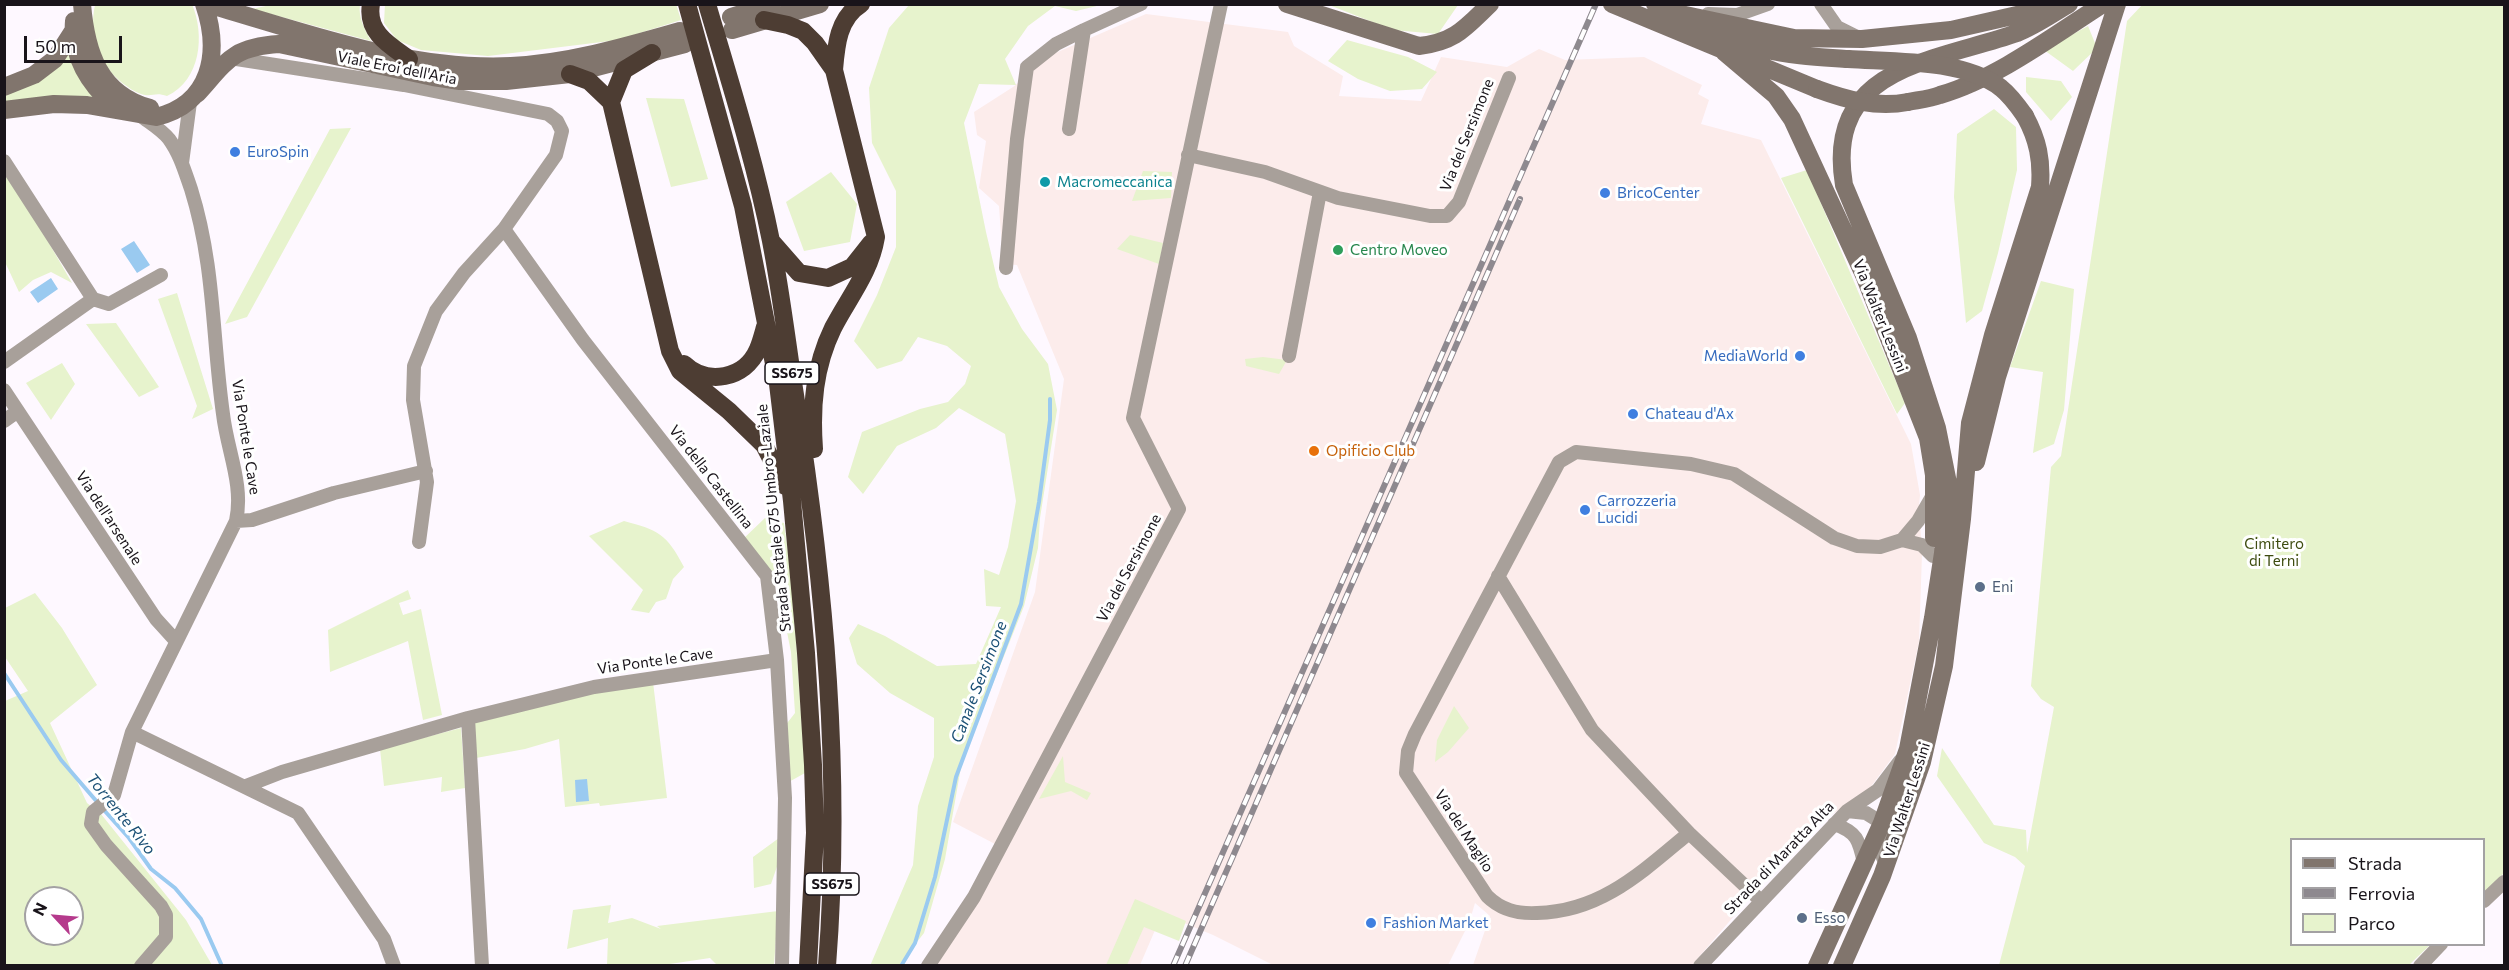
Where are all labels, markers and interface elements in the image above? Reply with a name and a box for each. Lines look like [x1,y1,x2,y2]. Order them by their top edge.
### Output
scale bar [27,24,124,62]
text: 50 m [35,35,76,57]
street label: Viale Eroi dell'Aria [336,48,458,88]
street label: Via del Sersimone [1436,76,1498,194]
place label: EuroSpin [247,143,309,161]
marker: EuroSpin [228,145,242,159]
place label: Macromeccanica [1057,173,1173,191]
marker: Macromeccanica [1038,175,1052,189]
place label: BricoCenter [1617,184,1700,202]
marker: BricoCenter [1598,186,1612,200]
place label: Centro Moveo [1350,241,1448,259]
marker: Centro Moveo [1331,243,1345,257]
street label: Via Walter Lessini [1849,257,1911,375]
place label: MediaWorld [1704,347,1788,365]
marker: MediaWorld [1793,349,1807,363]
road number: SS675 [765,362,819,384]
street label: Via Ponte le Cave [228,378,264,496]
street label: Strada Statale 675 Umbro-Laziale [753,403,795,633]
place label: Chateau d'Ax [1645,405,1734,423]
marker: Chateau d'Ax [1626,407,1640,421]
street label: Via della Castellina [665,422,757,532]
place label: Opificio Club [1326,442,1415,460]
marker: Opificio Club [1307,444,1321,458]
street label: Via dell'arsenale [72,468,146,568]
place label: Carrozzeria Lucidi [1597,492,1676,527]
marker: Carrozzeria Lucidi [1578,503,1592,517]
street label: Via del Sersimone [1093,511,1165,625]
park label: Cimitero di Terni [2244,535,2304,570]
place label: Eni [1992,578,2013,596]
marker: Eni [1973,580,1987,594]
water label: Canale Sersimone [947,618,1011,746]
street label: Via Ponte le Cave [596,644,714,678]
street label: Via Walter Lessini [1880,740,1934,860]
water label: Torrente Rivo [82,769,160,859]
street label: Via del Maglio [1431,786,1497,876]
street label: Strada di Maratta Alta [1720,798,1838,918]
legend [2290,838,2485,946]
text: Strada [2348,852,2402,874]
road number: SS675 [805,873,859,895]
text: Ferrovia [2348,882,2415,904]
north arrow [24,886,84,946]
text: N [28,899,50,918]
place label: Esso [1814,909,1845,927]
marker: Esso [1795,911,1809,925]
text: Parco [2348,912,2395,934]
place label: Fashion Market [1383,914,1489,932]
marker: Fashion Market [1364,916,1378,930]

